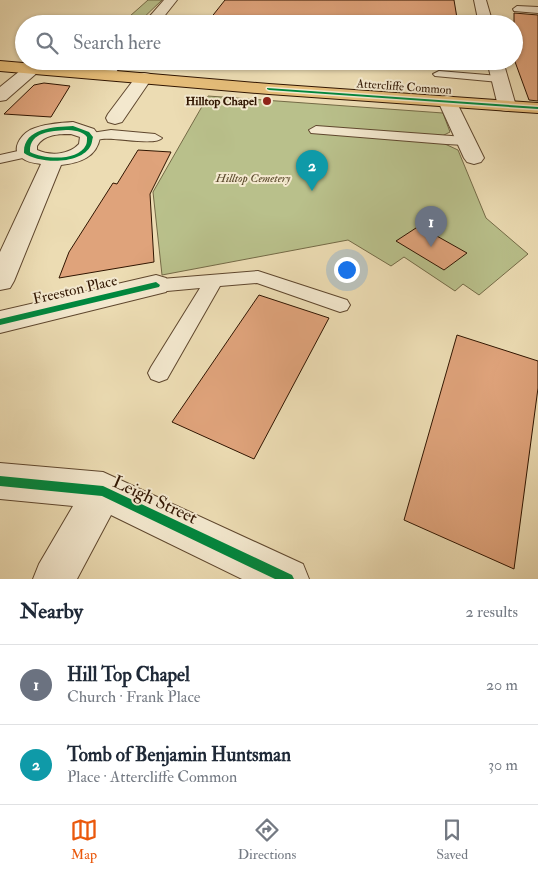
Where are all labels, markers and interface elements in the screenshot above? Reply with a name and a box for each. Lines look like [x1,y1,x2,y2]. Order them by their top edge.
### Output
search box [15,15,523,70]
icon: search [33,29,61,57]
text: Search here [73,31,161,55]
street label: Attercliffe Common [355,76,452,98]
place label: Hilltop Chapel [186,94,258,109]
marker: Hilltop Chapel [261,95,273,107]
pin: 2 [296,150,328,191]
park label: Hilltop Cemetery [215,171,291,186]
pin: 1 [415,206,447,247]
your location [334,257,360,283]
street label: Freeston Place [31,271,119,309]
street label: Leigh Street [109,470,201,530]
text: Nearby [20,598,83,625]
text: 2 results [465,602,518,622]
text: Hill Top Chapel [67,663,190,687]
text: 1 [33,675,39,695]
text: 20 m [486,675,518,695]
text: Church · Frank Place [67,687,201,707]
text: Tomb of Benjamin Huntsman [67,743,291,767]
text: 2 [32,755,40,775]
text: 30 m [488,755,518,775]
text: Place · Attercliffe Common [67,767,237,787]
tab: Map [70,816,98,863]
tab: Directions [238,816,296,863]
tab: Saved [436,816,468,863]

